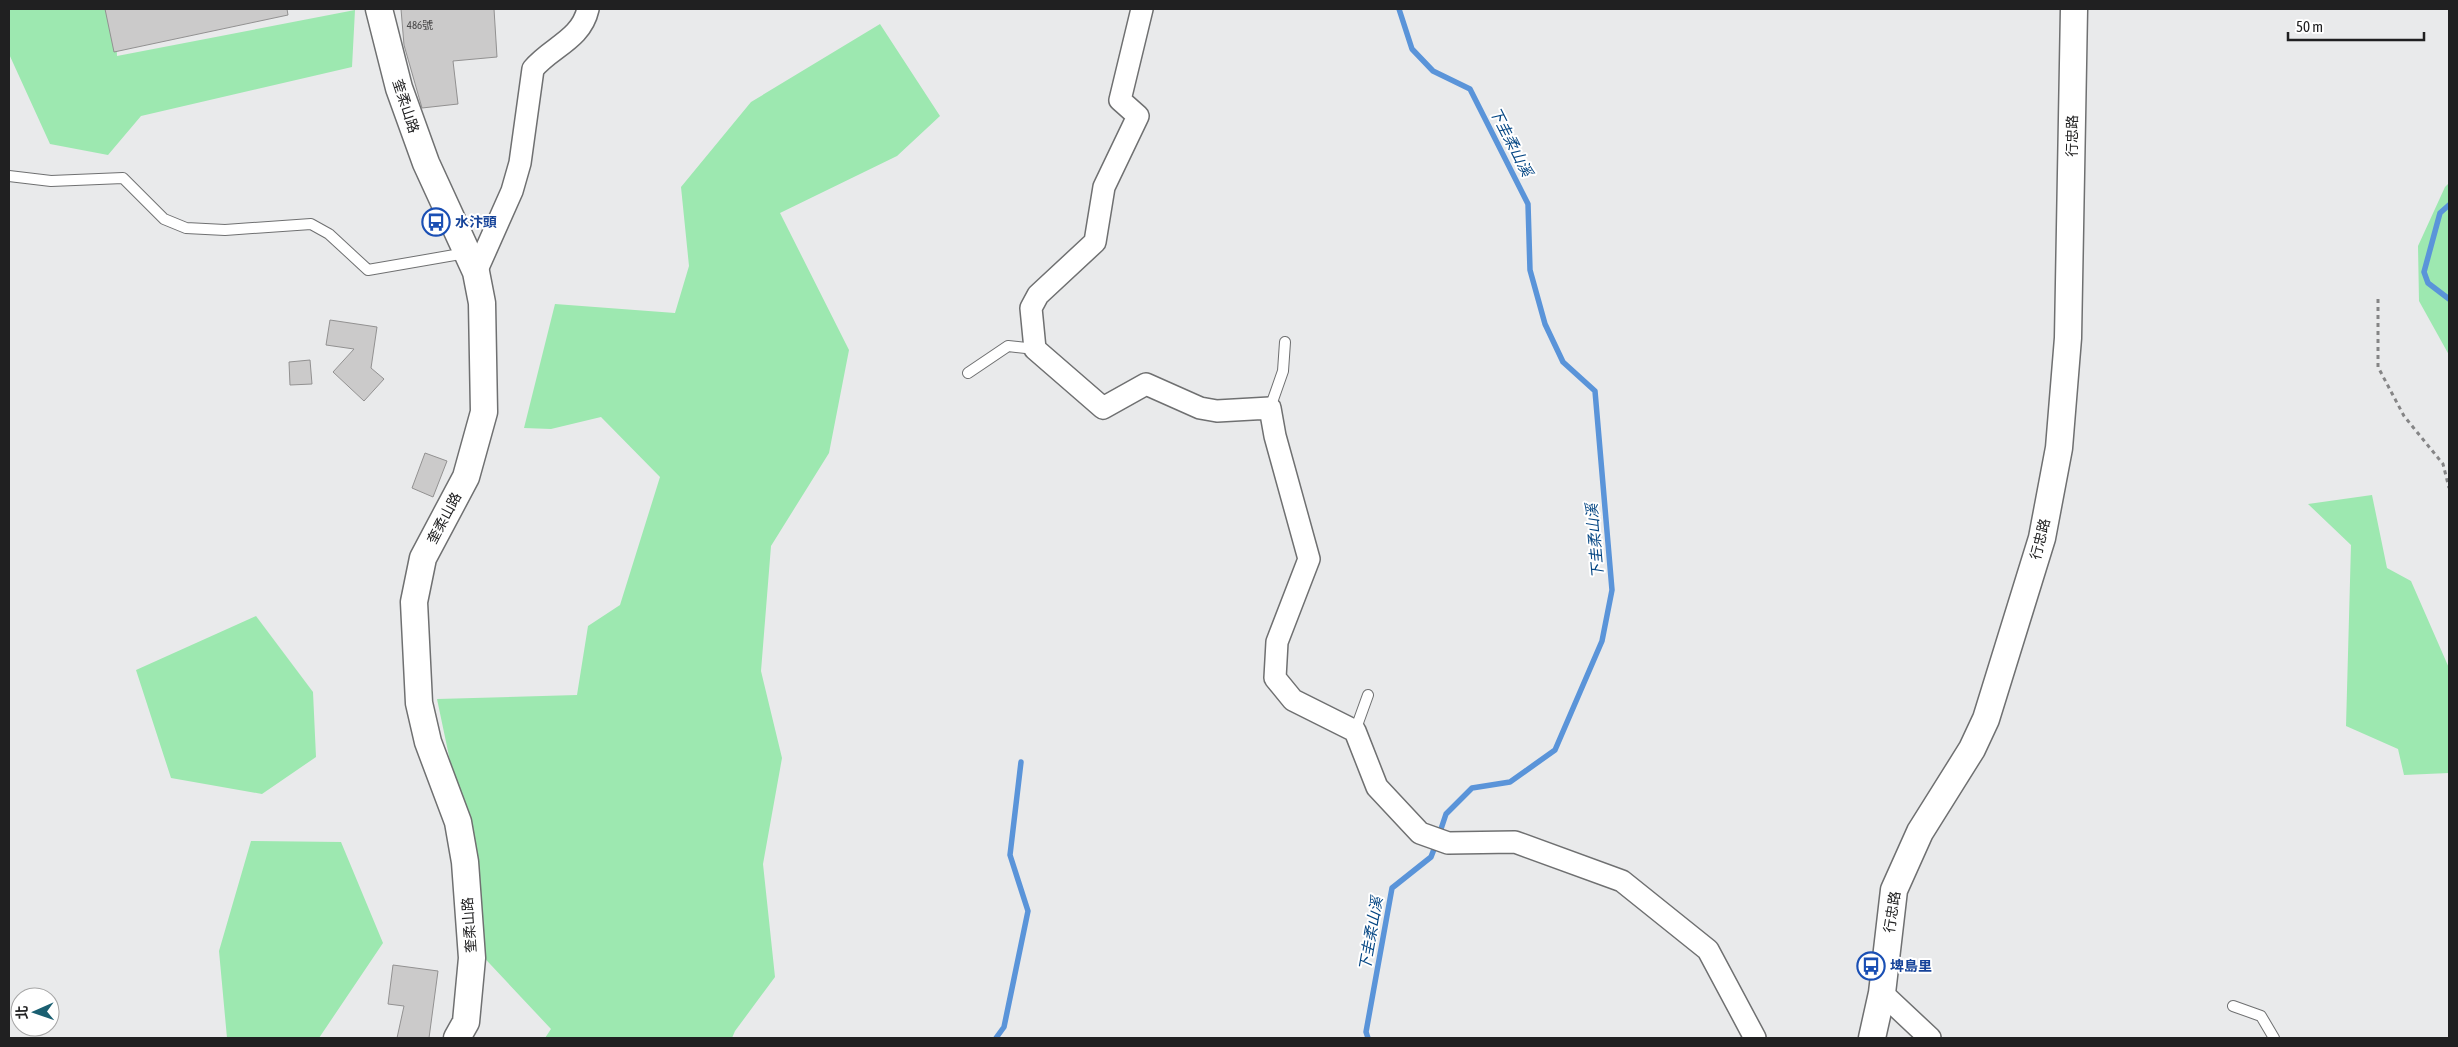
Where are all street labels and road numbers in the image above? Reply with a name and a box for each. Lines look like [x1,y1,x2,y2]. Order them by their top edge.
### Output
street label: 奎柔山路 [390,77,422,135]
street label: 行忠路 [2064,115,2080,157]
street label: 奎柔山路 [424,490,464,546]
street label: 行忠路 [2027,517,2053,561]
street label: 行忠路 [1881,890,1903,934]
street label: 奎柔山路 [459,897,479,953]

